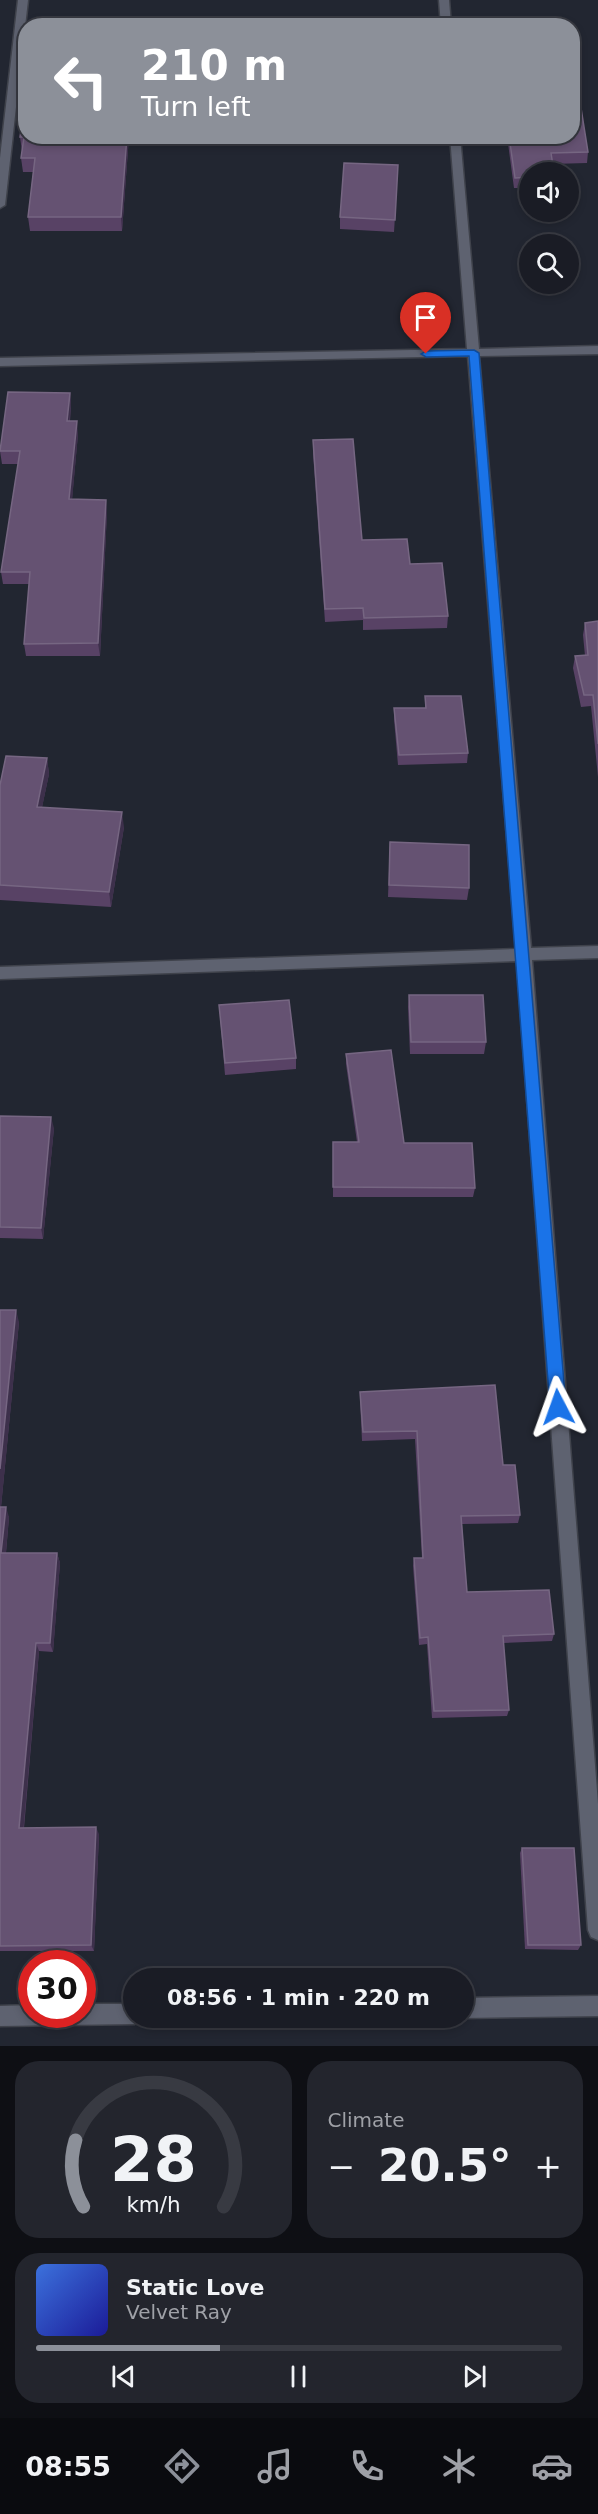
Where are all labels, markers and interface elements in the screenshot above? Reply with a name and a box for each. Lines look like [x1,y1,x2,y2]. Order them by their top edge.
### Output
text: 210 m [141,41,287,90]
icon: left [42,42,120,120]
text: Turn left [141,91,251,122]
map controls [519,162,579,294]
button: sound [519,162,579,222]
button: search [519,234,579,294]
pin [400,292,451,354]
icon: arrive [409,301,442,334]
position arrow [526,1375,590,1439]
speed limit sign: 30 [18,1950,96,2028]
text: 08:56 · 1 min · 220 m [167,1985,430,2010]
text: Climate [328,2108,404,2132]
text: 28 [110,2123,197,2196]
text: 20.5° [378,2139,512,2192]
text: − [328,2147,355,2186]
text: + [534,2147,562,2186]
text: km/h [126,2192,180,2217]
text: Static Love [126,2275,264,2300]
text: Velvet Ray [126,2300,232,2324]
icon: previous [107,2360,140,2393]
icon: pause [282,2360,315,2393]
icon: next [458,2360,491,2393]
icon: directions [161,2445,203,2487]
icon: music [254,2445,296,2487]
icon: phone [346,2445,388,2487]
icon: climate [438,2445,480,2487]
icon: car [531,2445,573,2487]
text: 08:55 [25,2451,111,2482]

